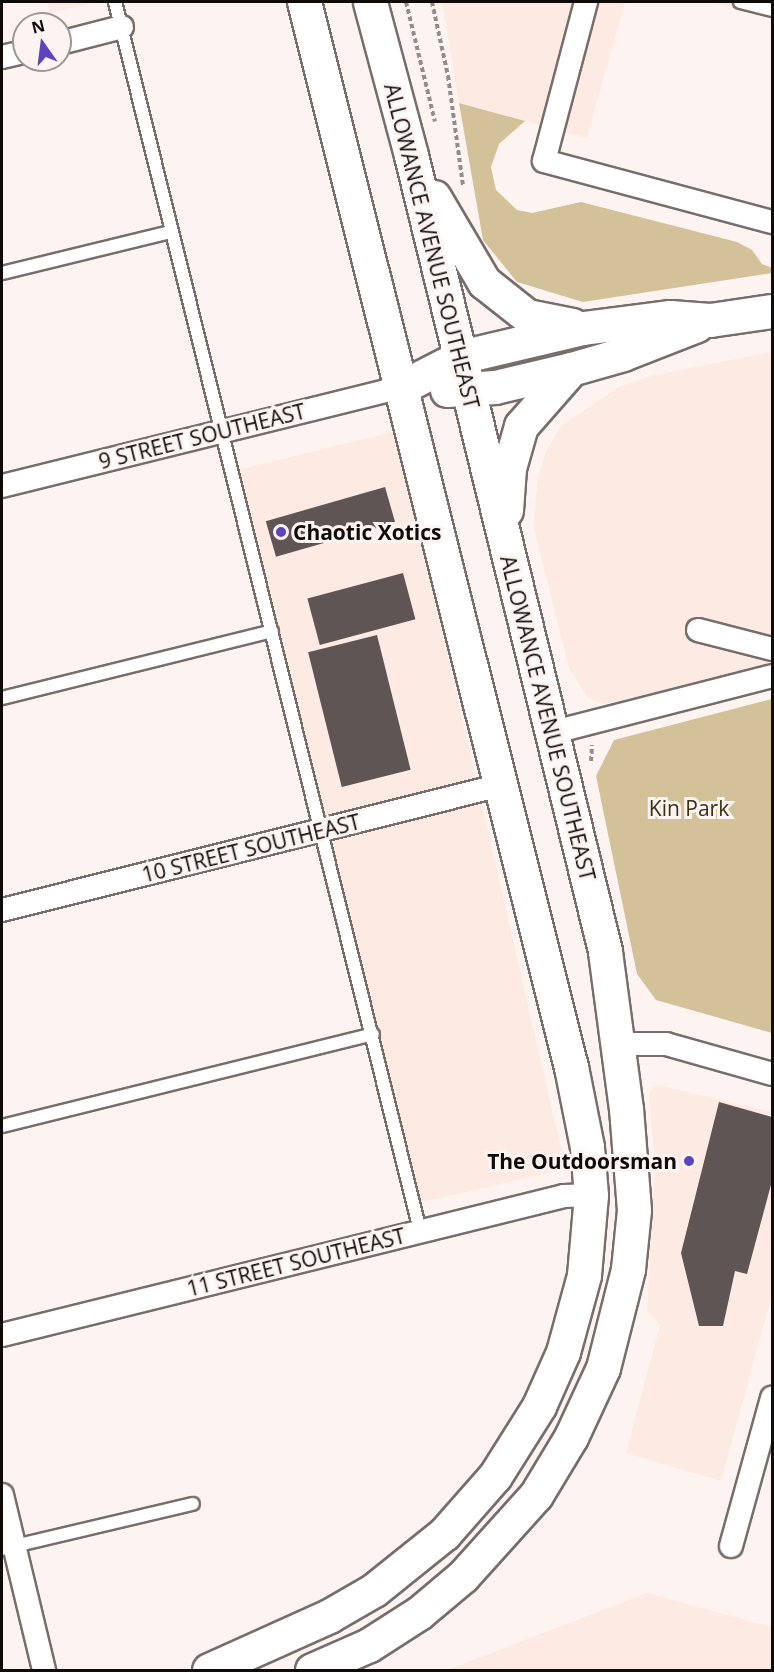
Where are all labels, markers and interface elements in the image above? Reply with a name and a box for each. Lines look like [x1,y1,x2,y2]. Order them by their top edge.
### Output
north arrow [12,12,72,72]
text: N [29,14,47,39]
street label: ALLOWANCE AVENUE SOUTHEAST [379,81,485,411]
street label: 9 STREET SOUTHEAST [96,398,308,474]
place label: Chaotic Xotics [293,519,441,545]
marker: Chaotic Xotics [274,525,288,539]
street label: ALLOWANCE AVENUE SOUTHEAST [495,553,601,883]
park label: Kin Park [649,795,729,821]
street label: 10 STREET SOUTHEAST [139,809,363,887]
place label: The Outdoorsman [487,1148,677,1174]
marker: The Outdoorsman [682,1154,696,1168]
street label: 11 STREET SOUTHEAST [184,1223,408,1301]

